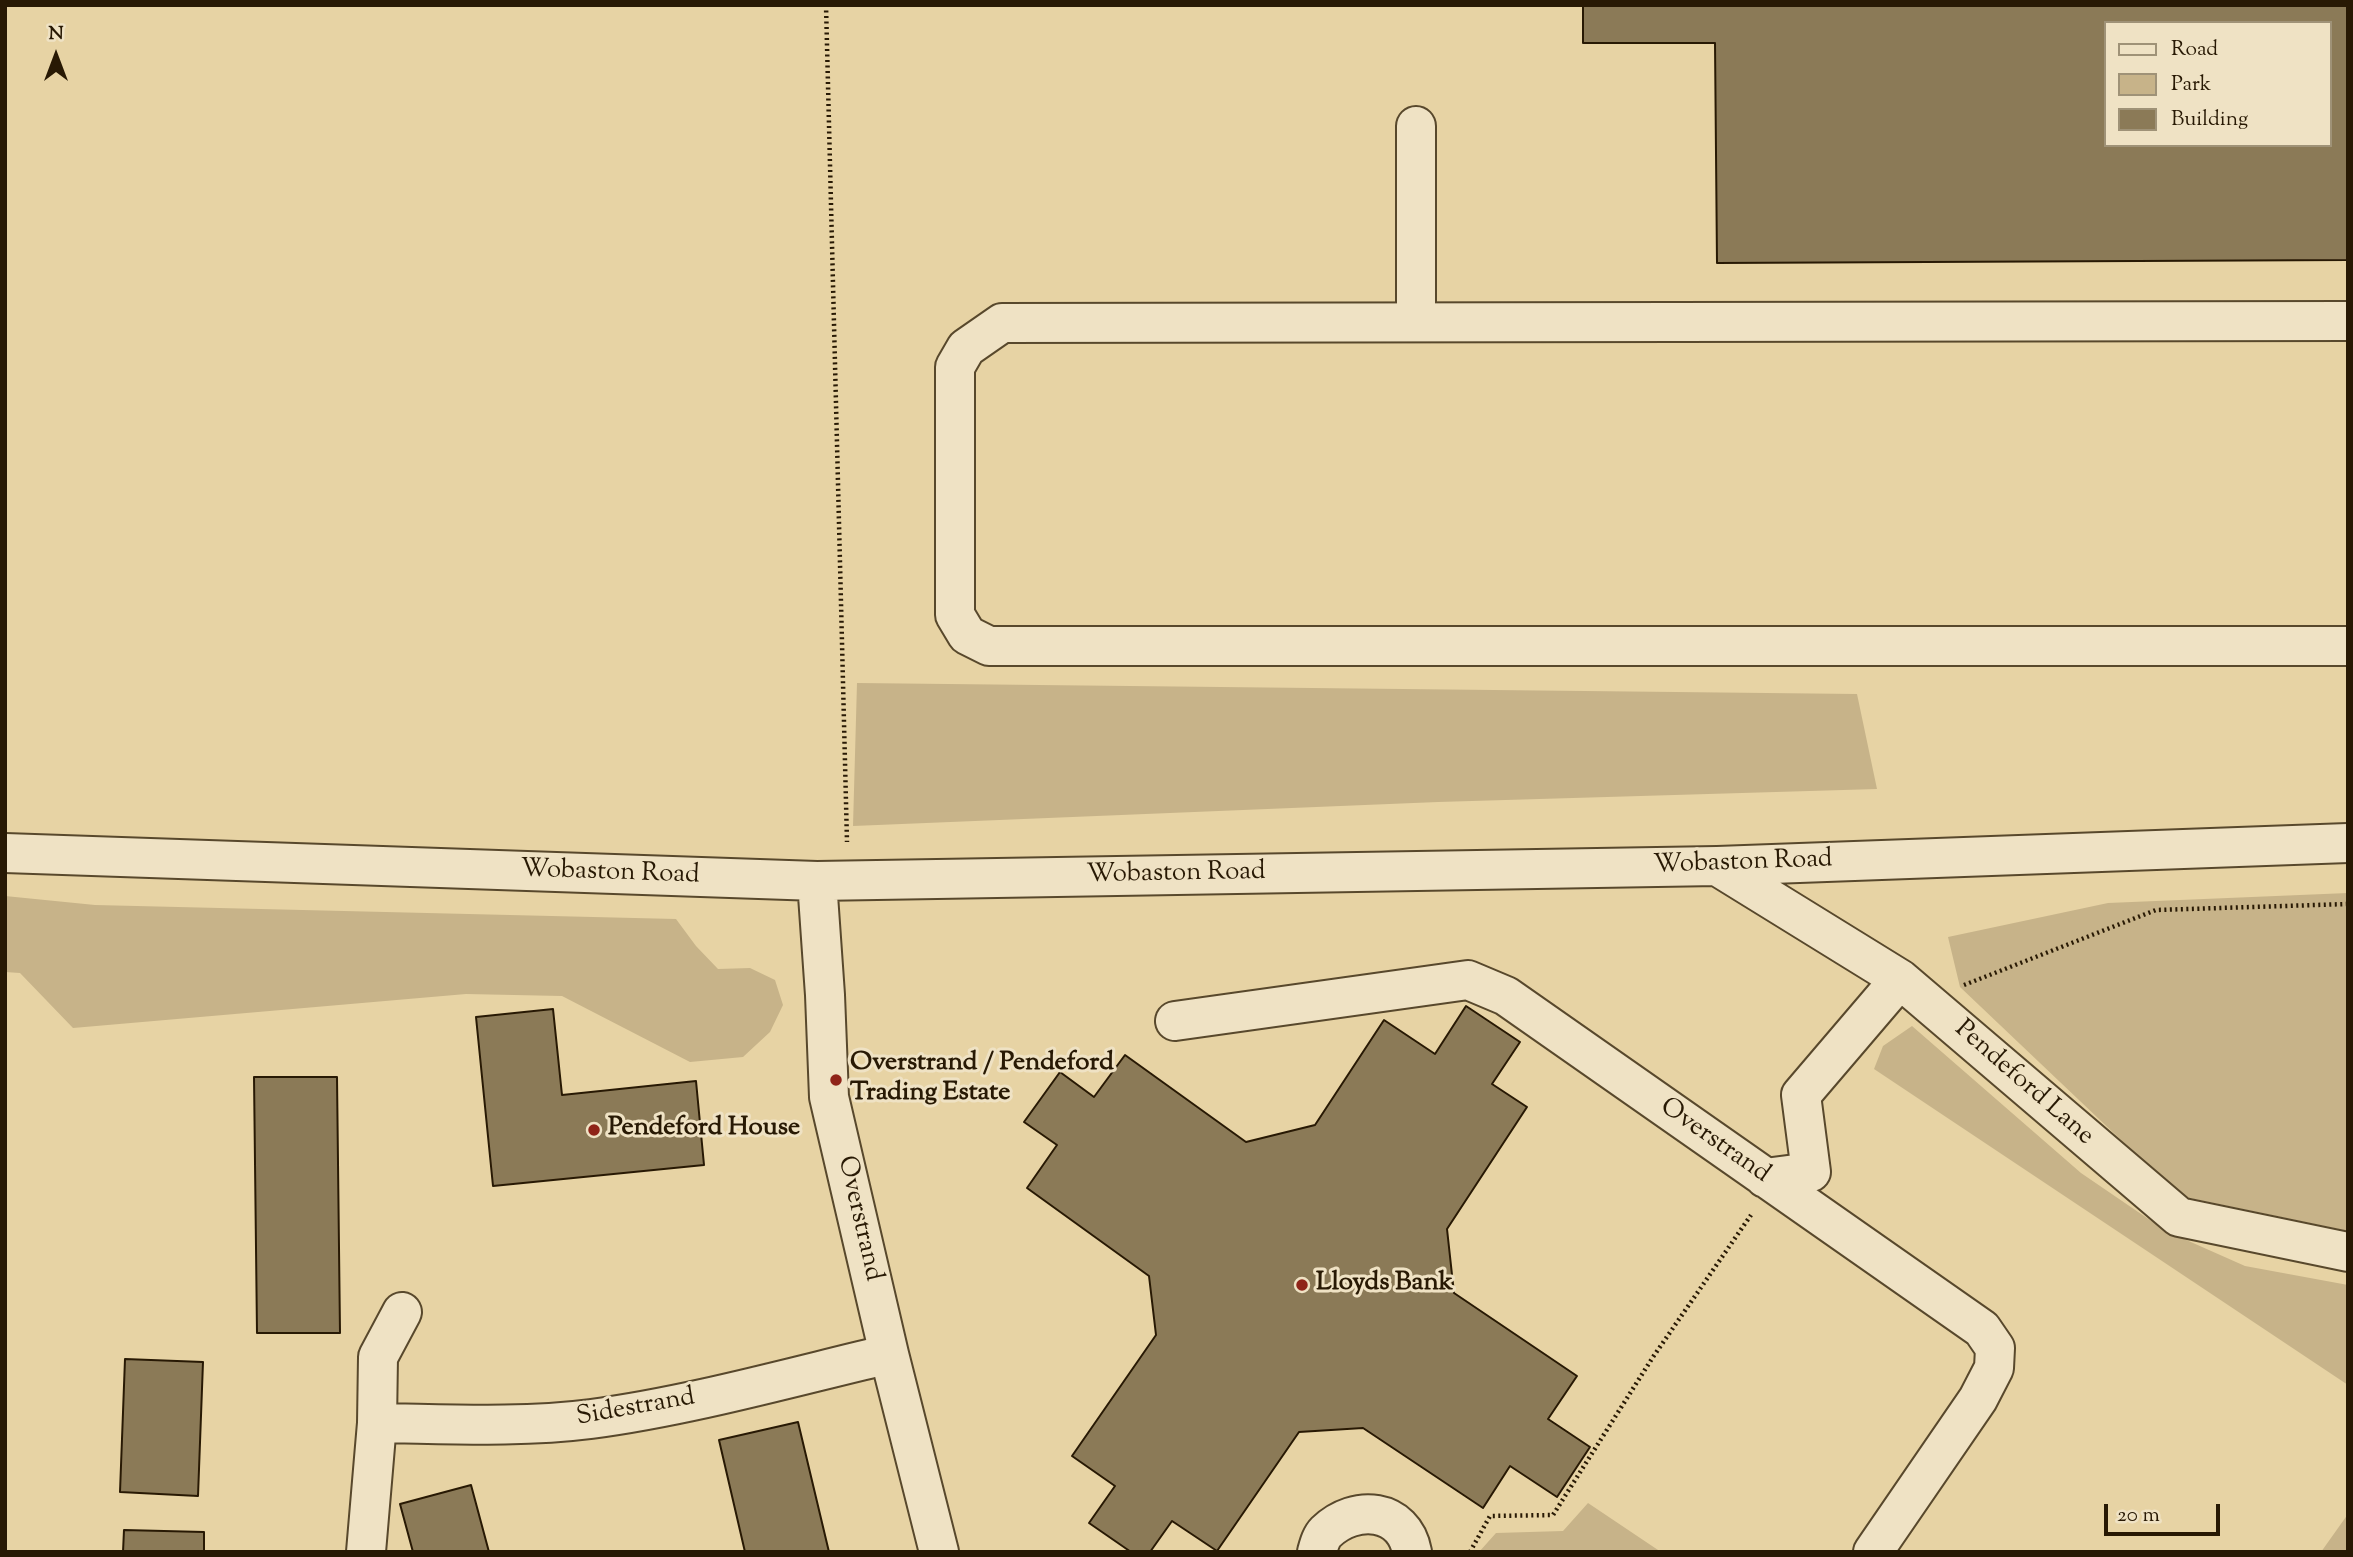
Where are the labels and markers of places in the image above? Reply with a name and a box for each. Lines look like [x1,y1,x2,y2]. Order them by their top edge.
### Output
place label: Overstrand / Pendeford Trading Estate [850,1049,1114,1110]
marker: Overstrand / Pendeford Trading Estate [828,1072,844,1088]
place label: Pendeford House [608,1114,800,1146]
marker: Pendeford House [586,1122,602,1138]
place label: Lloyds Bank [1316,1269,1453,1301]
marker: Lloyds Bank [1294,1277,1310,1293]

